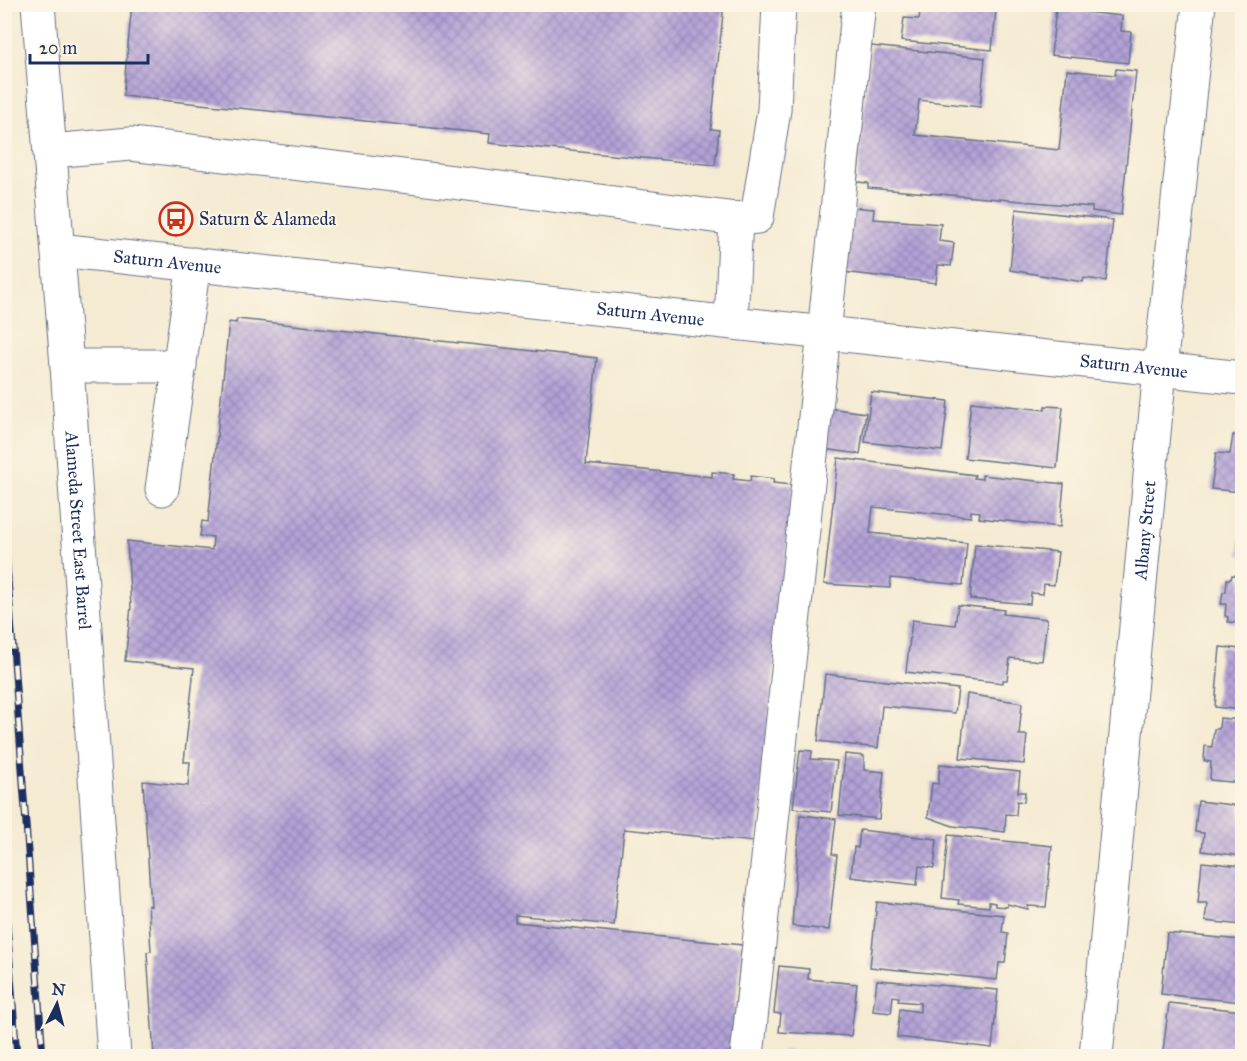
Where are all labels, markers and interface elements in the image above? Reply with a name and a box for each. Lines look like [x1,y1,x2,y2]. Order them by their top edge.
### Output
scale bar [30,27,148,65]
text: 20 m [39,37,77,59]
bus stop icon: Saturn & Alameda [158,201,194,237]
place label: Saturn & Alameda [199,208,337,230]
street label: Saturn Avenue [112,245,222,279]
street label: Saturn Avenue [595,297,706,331]
street label: Saturn Avenue [1079,350,1189,383]
street label: Alameda Street East Barrel [60,429,96,631]
street label: Albany Street [1129,479,1161,582]
north arrow [27,974,87,1034]
text: N [51,979,67,1000]

